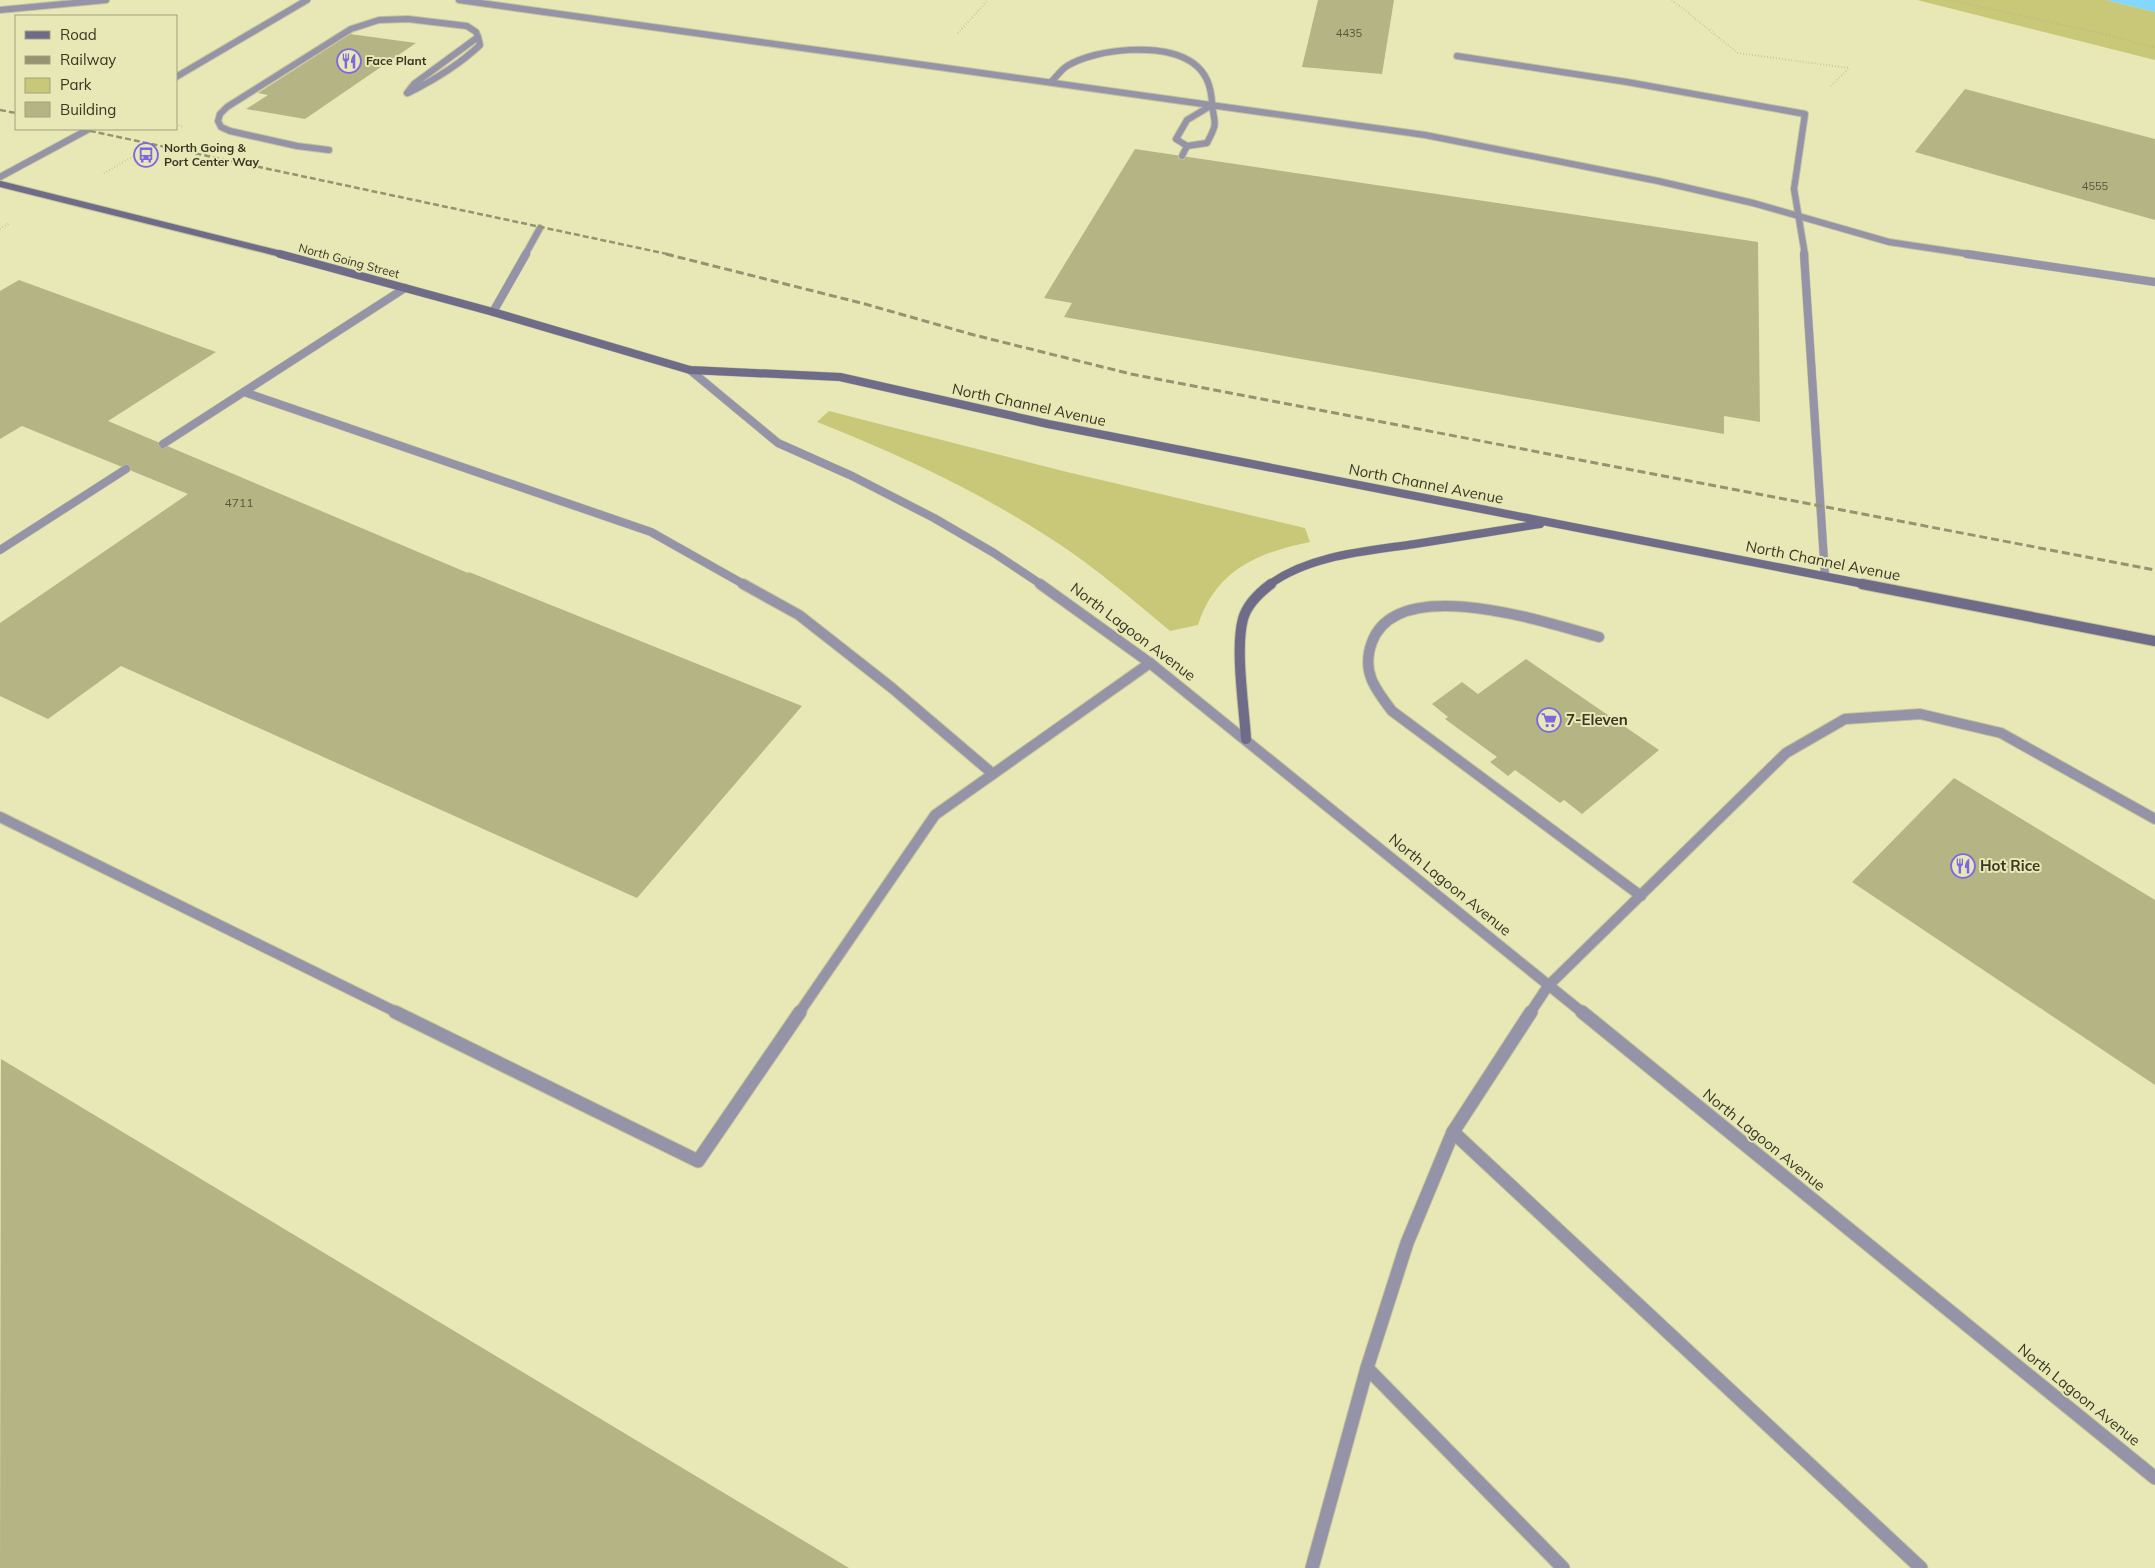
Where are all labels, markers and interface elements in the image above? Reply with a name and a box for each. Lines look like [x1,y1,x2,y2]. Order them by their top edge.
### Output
legend [15,15,178,130]
text: Road [60,25,97,44]
house number: 4435 [1336,26,1363,40]
restaurant icon: Face Plant [336,48,362,74]
text: Railway [60,50,116,69]
place label: Face Plant [366,53,427,68]
text: Park [60,75,92,94]
text: Building [60,100,116,119]
place label: North Going & Port Center Way [164,140,259,169]
bus stop icon: North Going & Port Center Way [133,142,159,168]
house number: 4555 [2082,179,2109,193]
street label: North Going Street [297,240,401,281]
street label: North Channel Avenue [950,379,1108,430]
street label: North Channel Avenue [1347,459,1505,508]
house number: 4711 [225,495,253,510]
street label: North Channel Avenue [1744,536,1902,585]
street label: North Lagoon Avenue [1067,578,1200,685]
supermarket icon: 7-Eleven [1536,707,1562,733]
place label: 7-Eleven [1566,710,1628,729]
street label: North Lagoon Avenue [1385,829,1515,940]
restaurant icon: Hot Rice [1950,853,1976,879]
place label: Hot Rice [1980,856,2040,875]
street label: North Lagoon Avenue [1699,1084,1829,1195]
street label: North Lagoon Avenue [2014,1339,2144,1450]

